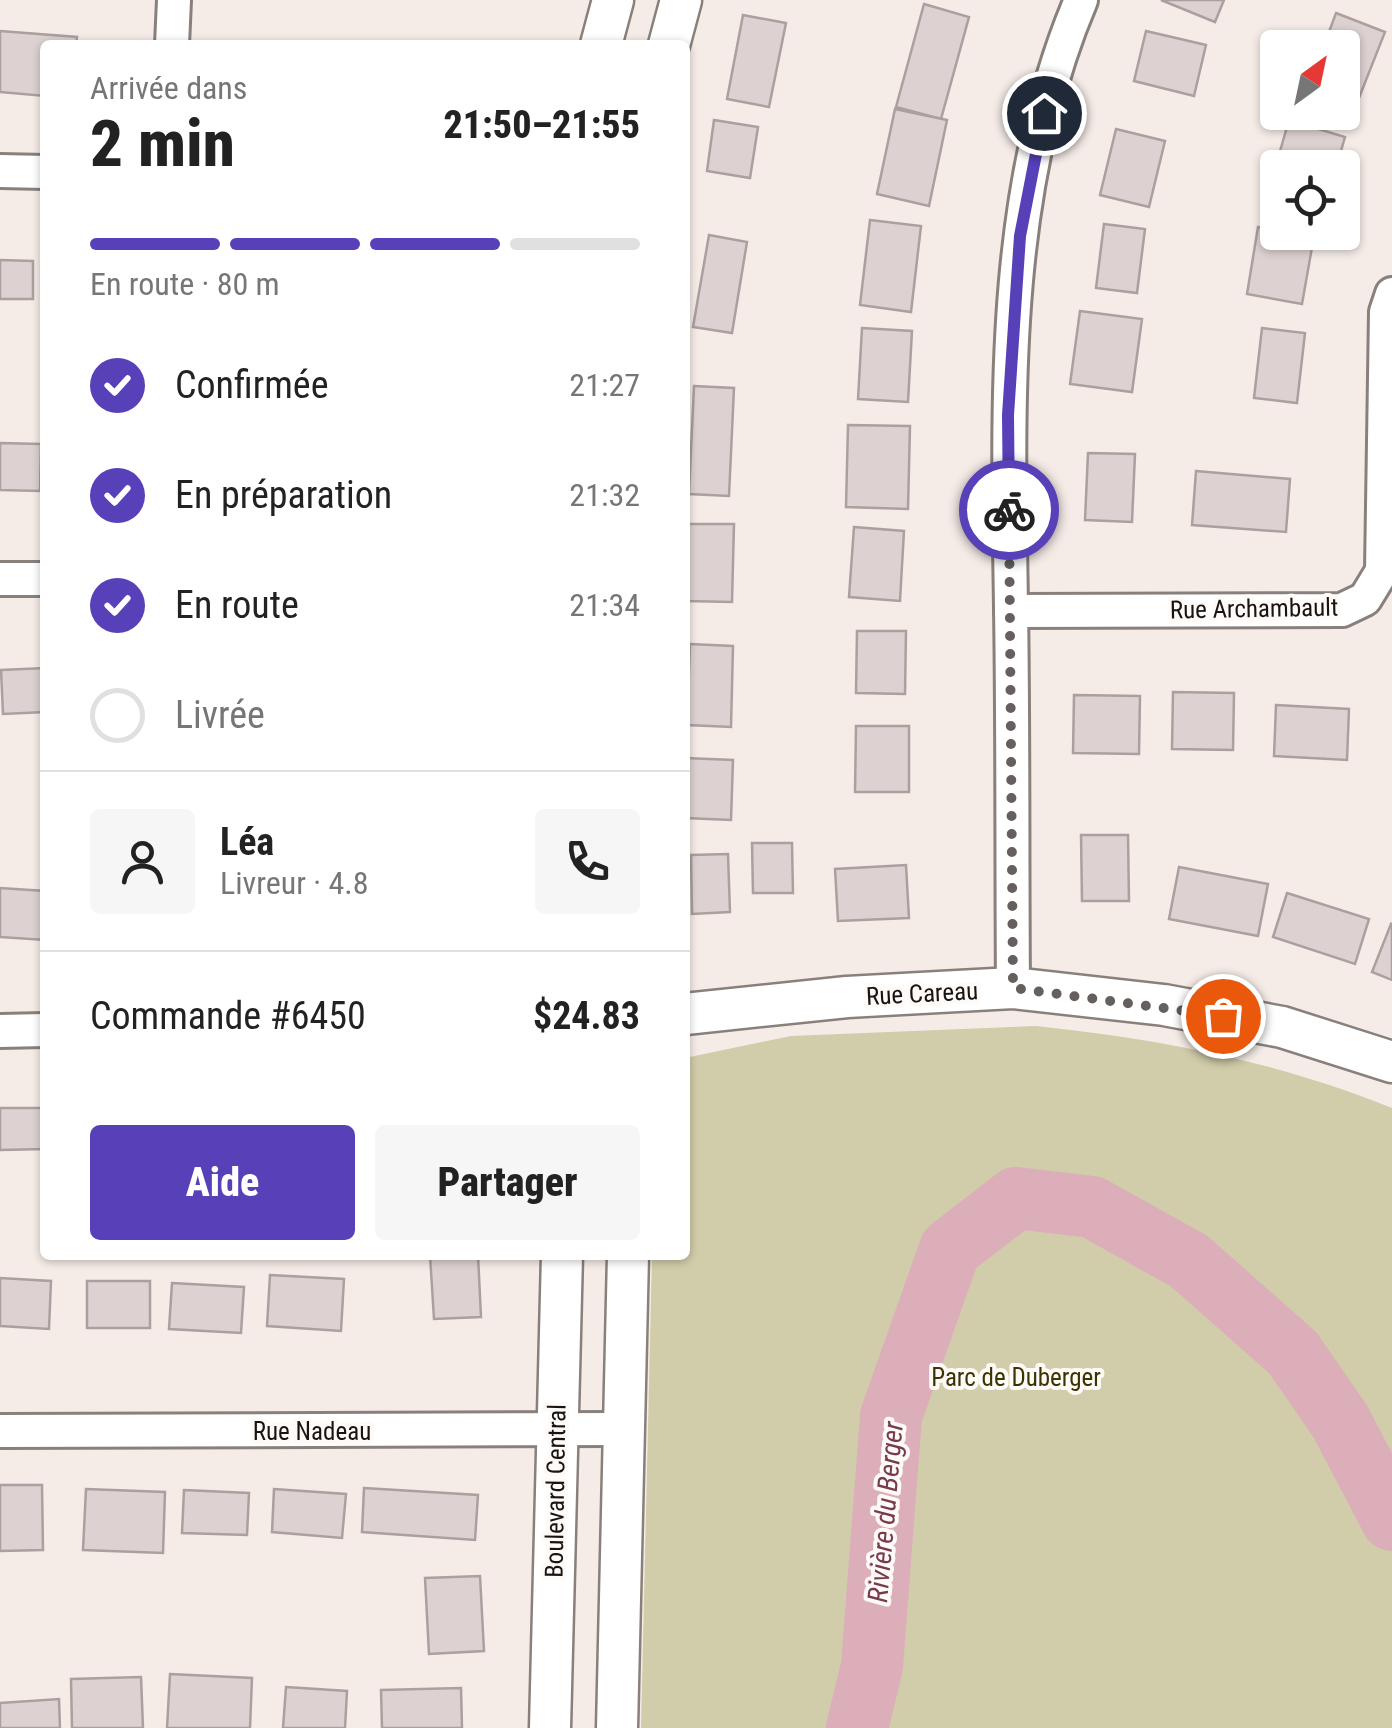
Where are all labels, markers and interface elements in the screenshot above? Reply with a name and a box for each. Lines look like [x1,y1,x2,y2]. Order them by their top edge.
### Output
north arrow [1260,30,1360,130]
map controls [1260,30,1360,250]
text: Arrivée dans [90,69,247,107]
pin [1002,71,1087,156]
icon: home [1017,86,1072,141]
text: 21:50–21:55 [443,103,640,147]
text: 2 min [90,106,235,182]
button: locate [1260,150,1360,250]
text: En route · 80 m [90,265,280,303]
icon: check [90,358,145,413]
text: Confirmée [175,363,328,407]
text: 21:27 [569,366,640,404]
courier [959,460,1059,560]
icon: check [90,468,145,523]
text: En préparation [175,473,392,517]
text: 21:32 [569,476,640,514]
icon: bike [982,483,1037,538]
icon: check [90,578,145,633]
text: En route [175,583,299,627]
text: 21:34 [569,586,640,624]
street label: Rue Archambault [1169,593,1339,624]
text: Livrée [175,693,265,737]
button: person [90,809,195,914]
button: phone [535,809,640,914]
text: Léa [220,820,274,864]
text: Livreur · 4.8 [220,864,368,902]
pin [1181,974,1266,1059]
street label: Rue Careau [865,976,979,1011]
icon: bag [1196,989,1251,1044]
text: Commande #6450 [90,994,366,1038]
text: $24.83 [533,994,640,1038]
button: Aide [90,1125,355,1240]
button: Partager [375,1125,640,1240]
park label: Parc de Duberger [931,1363,1101,1392]
street label: Boulevard Central [539,1404,572,1578]
street label: Rue Nadeau [253,1417,371,1446]
water label: Rivière du Berger [861,1420,910,1604]

